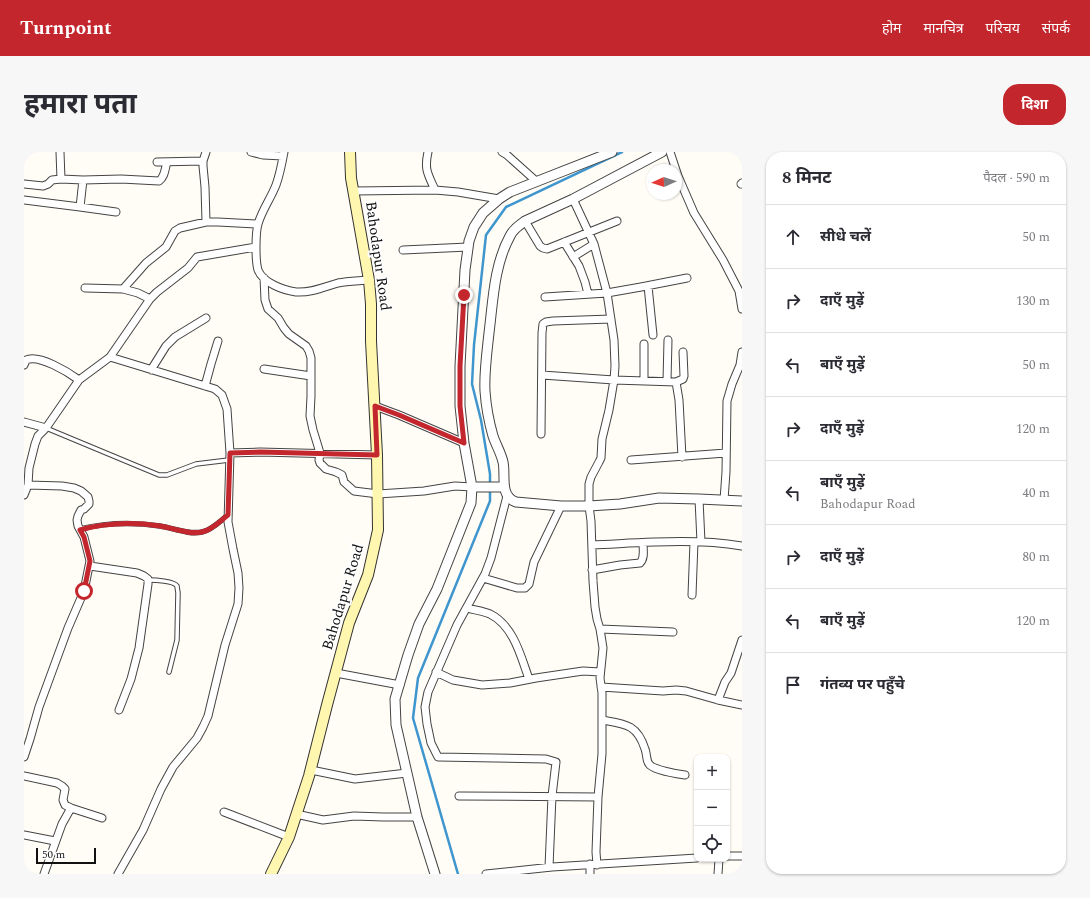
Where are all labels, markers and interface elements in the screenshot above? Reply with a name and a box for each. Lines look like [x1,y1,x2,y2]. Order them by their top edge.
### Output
text: Turnpoint [20,14,112,43]
text: होम [882,18,901,39]
text: मानचित्र [923,18,964,39]
text: परिचय [986,18,1020,39]
text: संपर्क [1042,18,1070,39]
text: हमारा पता [24,83,137,126]
button: दिशा [1003,84,1066,125]
north arrow [646,164,682,200]
text: 8 मिनट [782,165,831,191]
text: पैदल · 590 m [983,168,1050,188]
street label: Bahodapur Road [359,200,397,312]
text: सीधे चलें [820,225,871,248]
icon: ahead [782,226,804,248]
text: 50 m [1023,227,1050,247]
route end [455,286,473,304]
text: दाएँ मुड़ें [820,289,864,312]
icon: right [782,290,804,312]
text: 130 m [1016,291,1050,311]
text: बाएँ मुड़ें [820,353,865,376]
icon: left [782,354,804,376]
text: 50 m [1023,355,1050,375]
text: दाएँ मुड़ें [820,417,864,440]
icon: right [782,418,804,440]
text: 120 m [1016,419,1050,439]
text: बाएँ मुड़ें [820,471,865,494]
icon: left [782,482,804,504]
text: 40 m [1023,483,1050,503]
text: Bahodapur Road [820,494,916,514]
street label: Bahodapur Road [316,541,370,653]
text: दाएँ मुड़ें [820,545,864,568]
icon: right [782,546,804,568]
text: 80 m [1023,547,1050,567]
route start [75,582,93,600]
text: बाएँ मुड़ें [820,609,865,632]
icon: left [782,610,804,632]
text: 120 m [1016,611,1050,631]
text: गंतव्य पर पहुँचे [820,673,905,696]
icon: arrive [782,674,804,696]
map controls [694,754,730,862]
button: + [694,754,730,790]
button: − [694,790,730,826]
button: locate [694,826,730,862]
scale bar [36,846,96,865]
text: 50 m [42,846,65,863]

